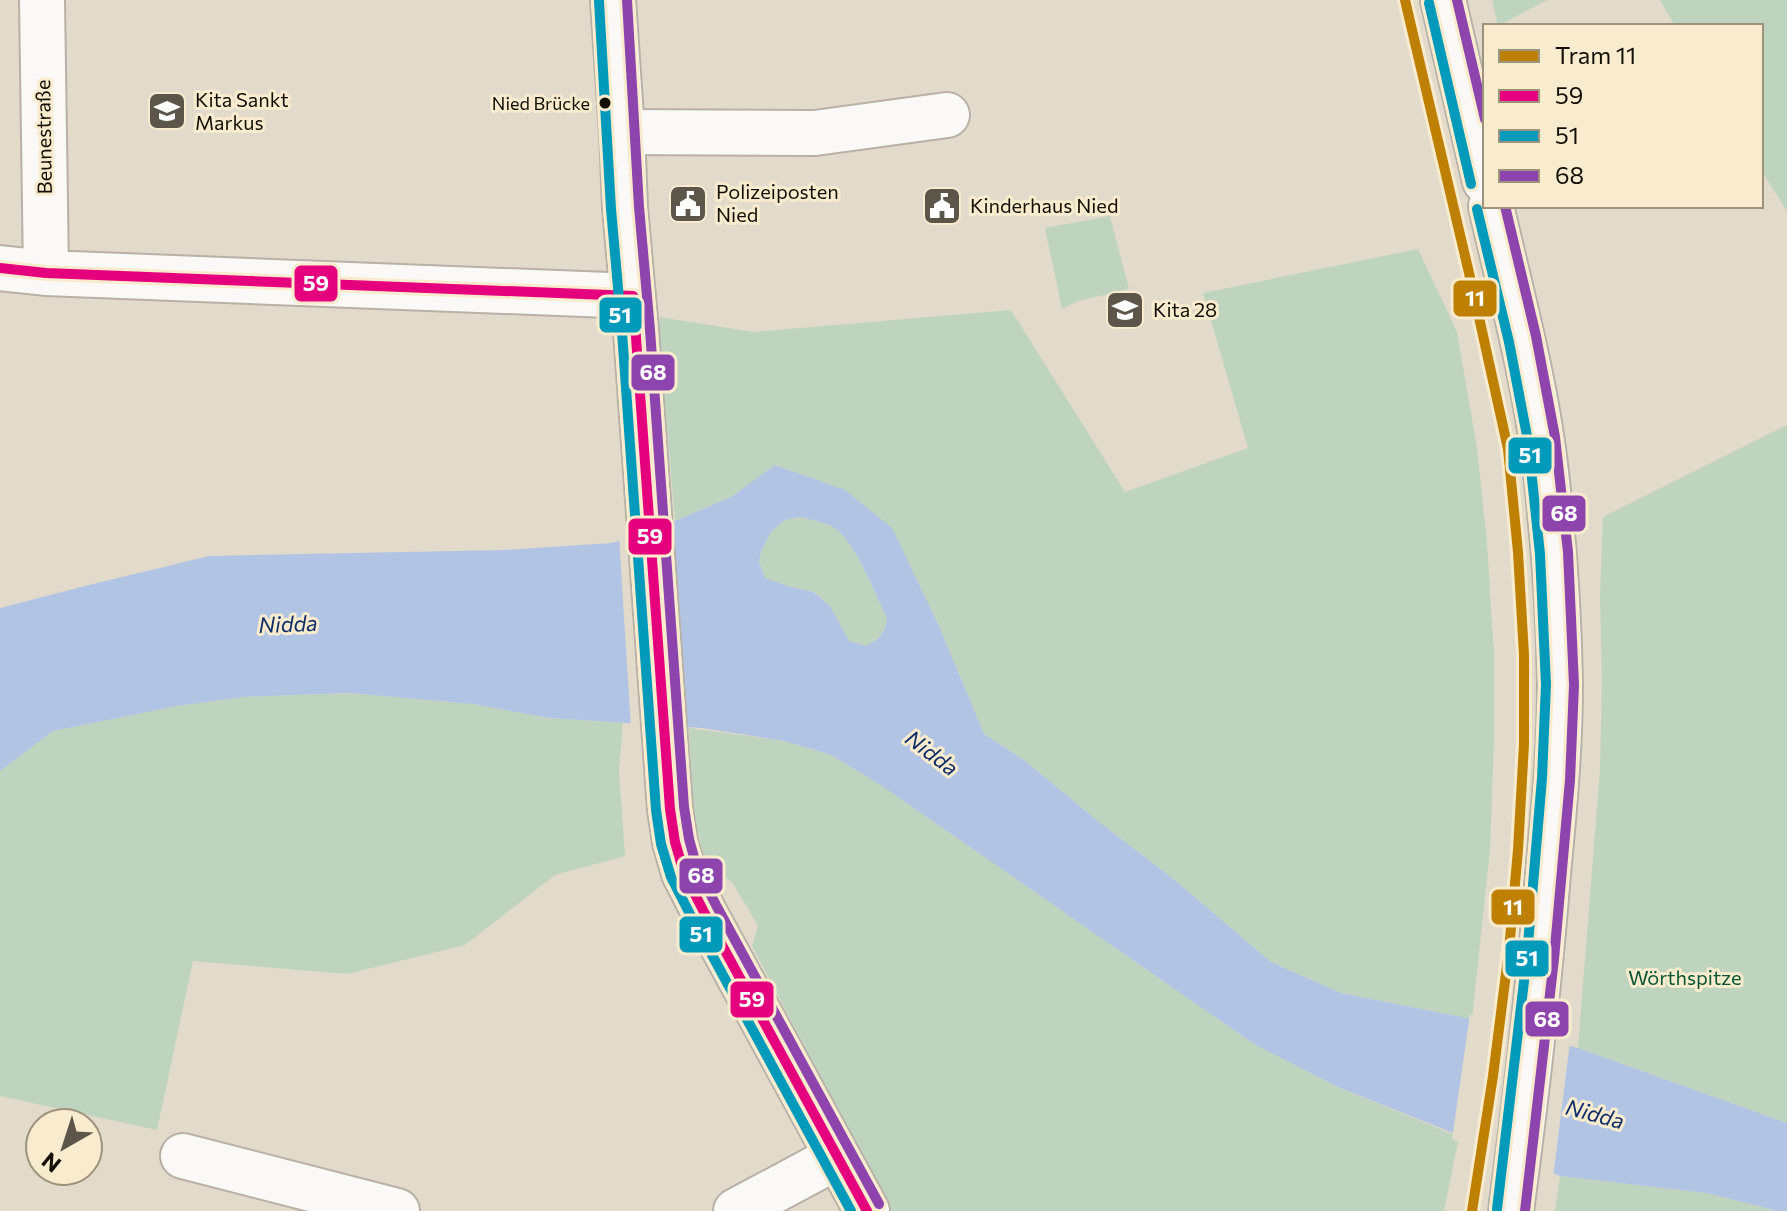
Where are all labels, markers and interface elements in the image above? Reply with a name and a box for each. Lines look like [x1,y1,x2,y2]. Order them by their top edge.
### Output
legend [1483,24,1763,208]
text: Tram 11 [1555,40,1636,69]
street label: Beunestraße [30,79,56,195]
text: 59 [1555,80,1583,109]
place label: Kita Sankt Markus [195,87,289,134]
school or university icon: Kita Sankt Markus [146,90,188,132]
place label: Nied Brücke [492,92,590,114]
marker: Nied Brücke [597,95,613,111]
text: 51 [1555,120,1579,149]
text: 68 [1555,160,1584,189]
place label: Polizeiposten Nied [716,179,839,226]
public building icon: Polizeiposten Nied [667,183,709,225]
public building icon: Kinderhaus Nied [921,185,963,227]
place label: Kinderhaus Nied [970,193,1118,217]
line badge: 59 [293,264,339,303]
text: 59 [303,269,329,296]
line badge: 11 [1452,279,1498,318]
text: 11 [1465,284,1485,311]
school or university icon: Kita 28 [1104,289,1146,331]
line badge: 51 [598,296,643,334]
place label: Kita 28 [1153,297,1217,321]
text: 51 [609,301,631,328]
line badge: 68 [630,353,676,392]
text: 68 [639,358,667,385]
line badge: 51 [1507,436,1553,475]
text: 51 [1519,441,1541,468]
line badge: 68 [1541,494,1587,533]
text: 68 [1550,499,1578,526]
line badge: 59 [627,517,673,556]
text: 59 [637,522,663,549]
water label: Nidda [258,609,318,638]
water label: Nidda [901,724,964,781]
line badge: 68 [678,857,724,895]
text: 68 [687,861,715,888]
line badge: 11 [1490,888,1536,926]
text: 11 [1503,893,1523,920]
line badge: 51 [678,915,724,954]
text: 51 [690,920,712,947]
line badge: 51 [1504,939,1550,978]
text: 51 [1516,944,1538,971]
park label: Wörthspitze [1628,965,1742,989]
line badge: 59 [729,980,775,1019]
text: 59 [739,985,765,1012]
line badge: 68 [1524,1000,1570,1038]
text: 68 [1533,1005,1561,1032]
water label: Nidda [1563,1093,1627,1134]
north arrow [24,1107,104,1187]
text: N [36,1147,66,1179]

